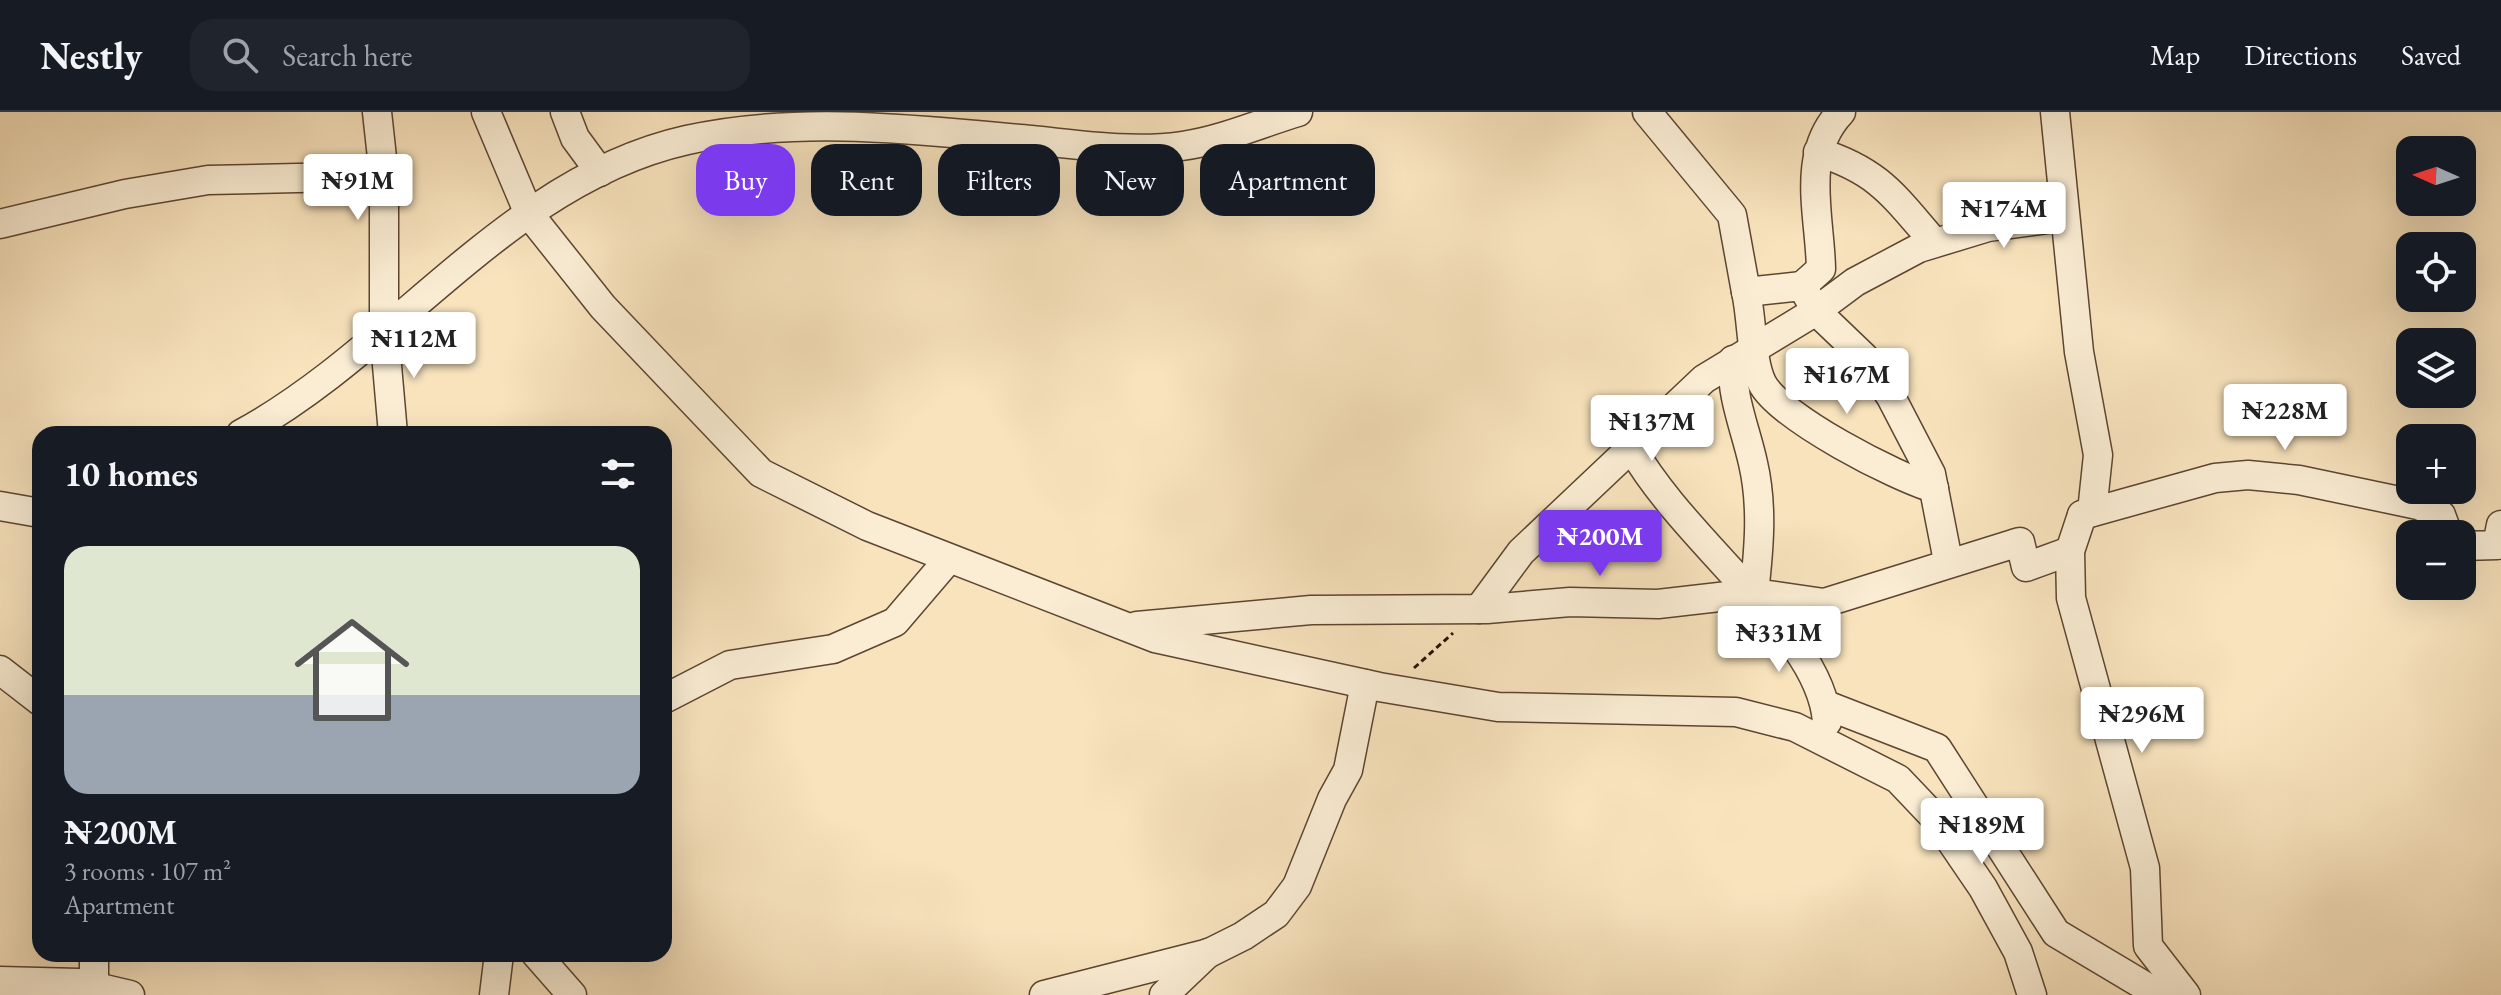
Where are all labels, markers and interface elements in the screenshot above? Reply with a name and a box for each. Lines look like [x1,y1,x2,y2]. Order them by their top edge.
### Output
search box [190,19,750,91]
text: Nestly [40,31,142,80]
icon: search [218,33,262,77]
text: Search here [282,36,412,75]
text: Map [2150,37,2200,73]
text: Directions [2244,37,2357,73]
text: Saved [2401,37,2461,73]
north arrow [2396,136,2476,216]
map controls [2396,136,2476,600]
chip: Buy [696,144,795,216]
chip: Rent [811,144,922,216]
chip: Filters [938,144,1060,216]
chip: New [1076,144,1184,216]
chip: Apartment [1200,144,1375,216]
pin: ₦91M [311,154,405,222]
text: ₦91M [322,163,394,197]
pin: ₦174M [1948,182,2060,250]
text: ₦174M [1961,191,2047,225]
button: locate [2396,232,2476,312]
pin: ₦112M [358,312,470,380]
text: ₦112M [371,321,457,355]
button: layers [2396,328,2476,408]
pin: ₦167M [1791,348,1903,416]
text: ₦167M [1804,357,1890,391]
pin: ₦228M [2229,384,2341,452]
text: ₦228M [2242,393,2328,427]
pin: ₦137M [1596,395,1708,463]
text: ₦137M [1609,404,1695,438]
button: + [2396,424,2476,504]
text: 10 homes [64,452,198,496]
icon: filters [596,452,640,496]
pin: ₦200M [1544,510,1656,578]
text: ₦200M [1557,519,1643,553]
button: − [2396,520,2476,600]
icon: home [280,598,424,742]
pin: ₦331M [1723,606,1835,674]
text: ₦331M [1736,615,1822,649]
pin: ₦296M [2086,687,2198,755]
text: ₦296M [2099,696,2185,730]
pin: ₦189M [1926,798,2038,866]
text: ₦189M [1939,807,2025,841]
text: ₦200M [64,810,177,854]
text: 3 rooms · 107 m² [64,854,231,888]
text: Apartment [64,888,174,922]

